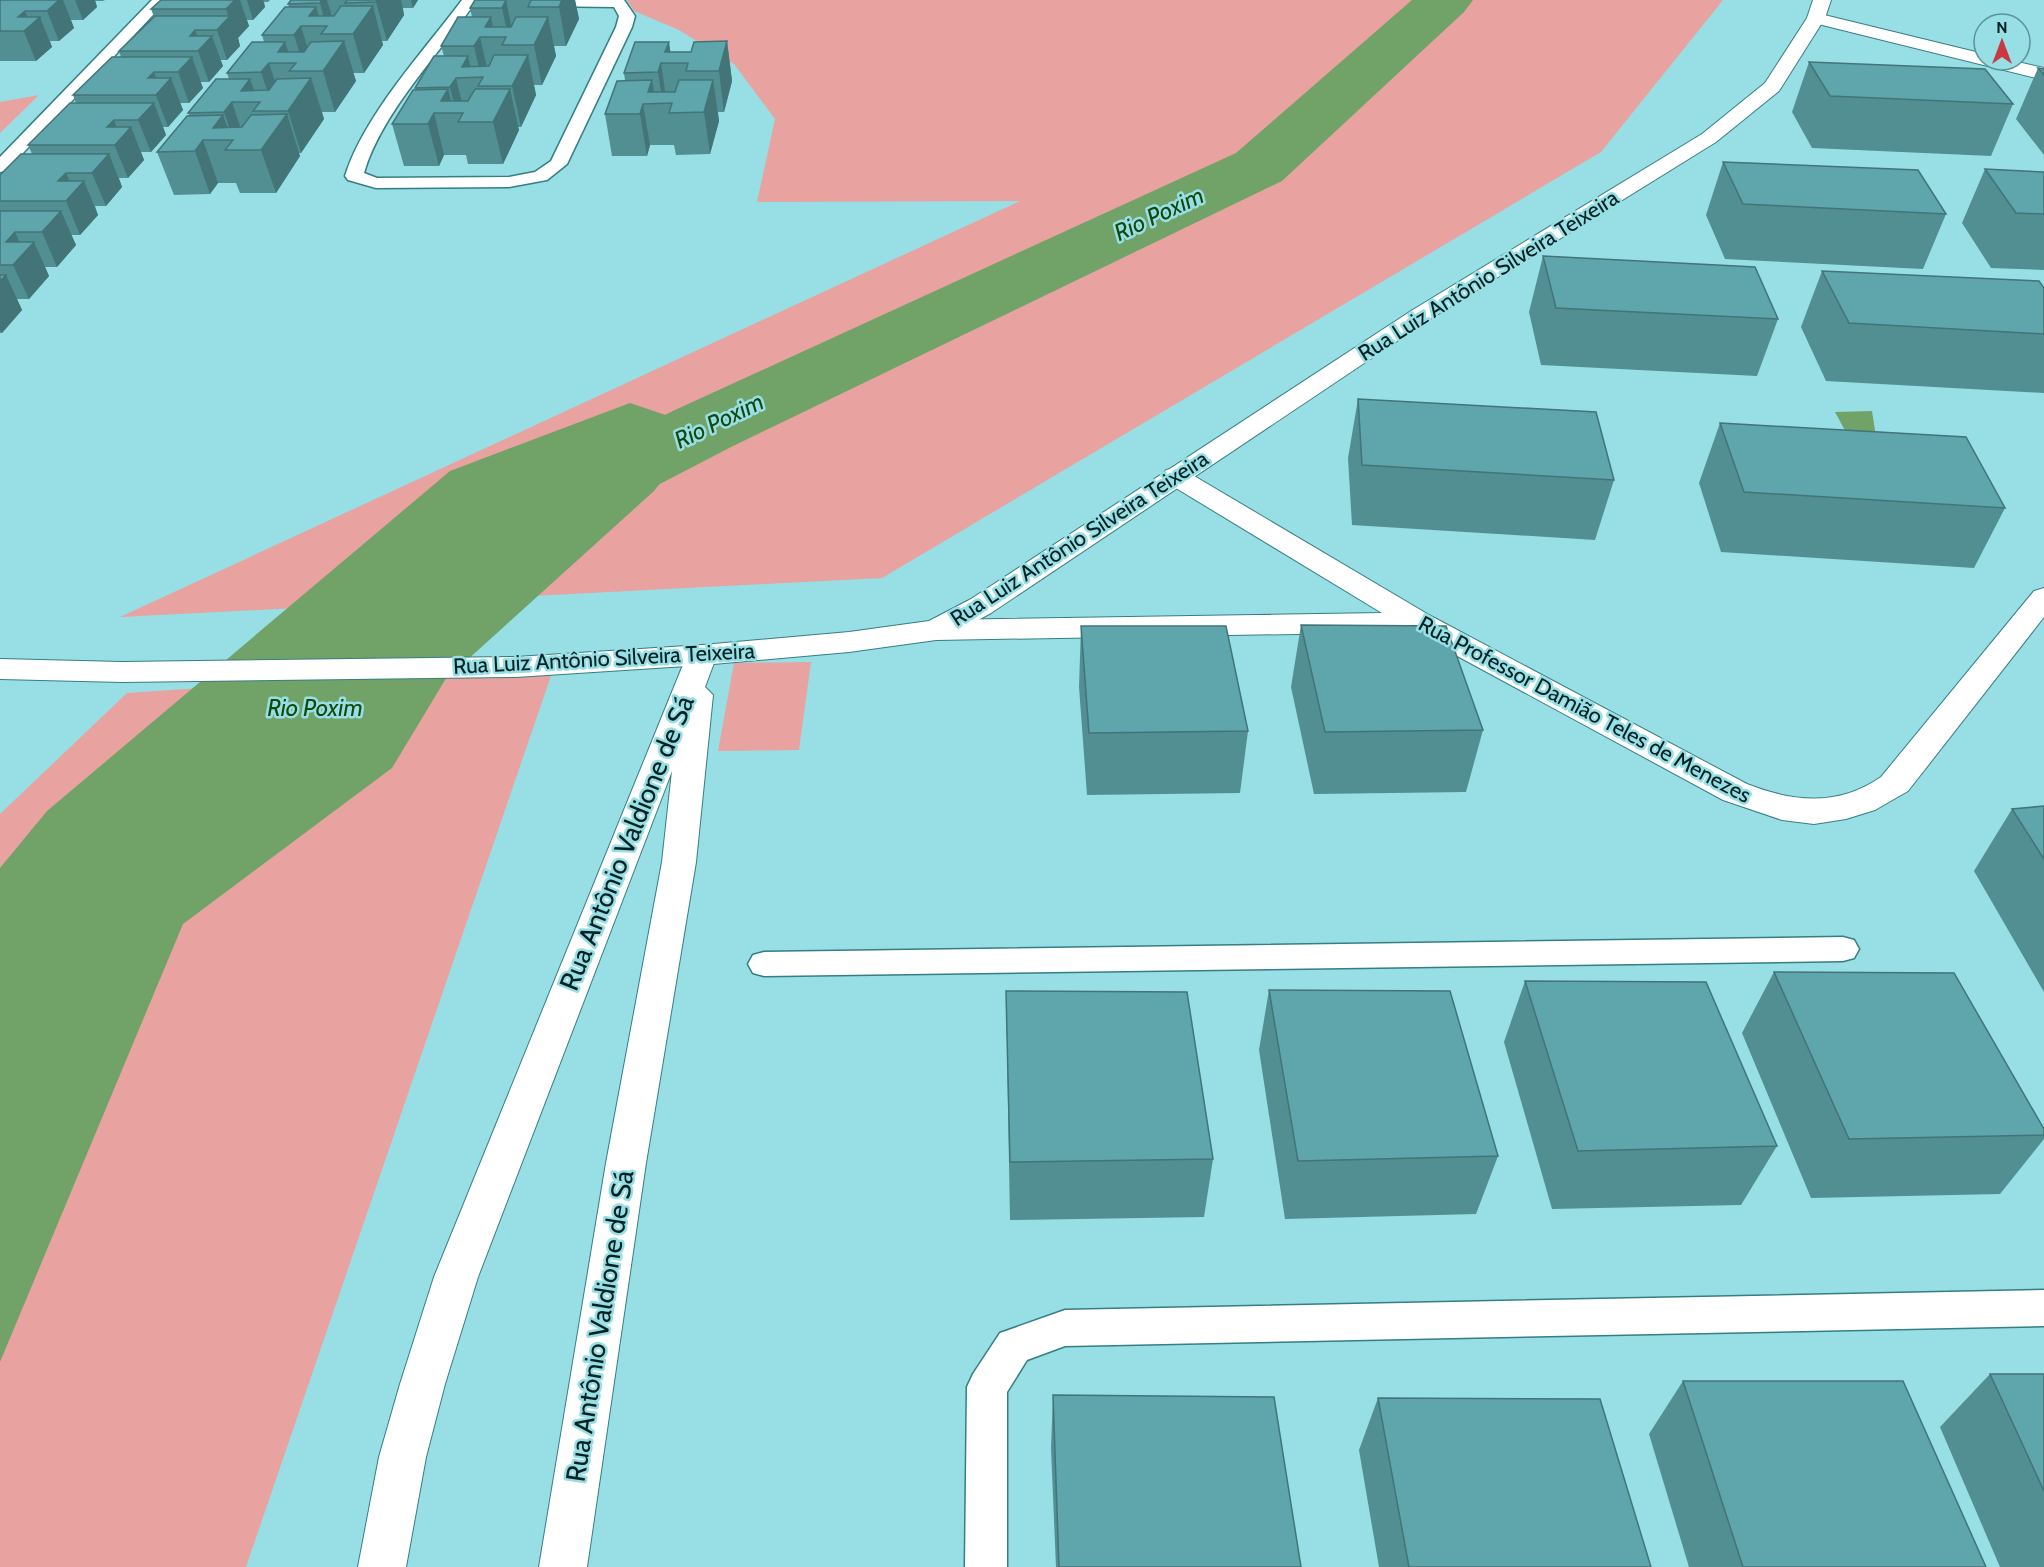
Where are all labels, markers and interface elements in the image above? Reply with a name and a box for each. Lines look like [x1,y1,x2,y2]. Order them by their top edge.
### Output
north arrow [1972,12,2032,72]
text: N [1996,18,2008,37]
water label: Rio Poxim [1109,180,1208,247]
street label: Rua Luiz Antônio Silveira Teixeira [1353,184,1624,367]
water label: Rio Poxim [670,387,768,455]
street label: Rua Luiz Antônio Silveira Teixeira [945,445,1214,632]
street label: Rua Professor Damião Teles de Menezes [1414,610,1756,809]
street label: Rua Luiz Antônio Silveira Teixeira [453,637,756,680]
street label: Rua Antônio Valdione de Sá [552,691,701,995]
water label: Rio Poxim [267,693,363,722]
street label: Rua Antônio Valdione de Sá [559,1168,640,1484]

